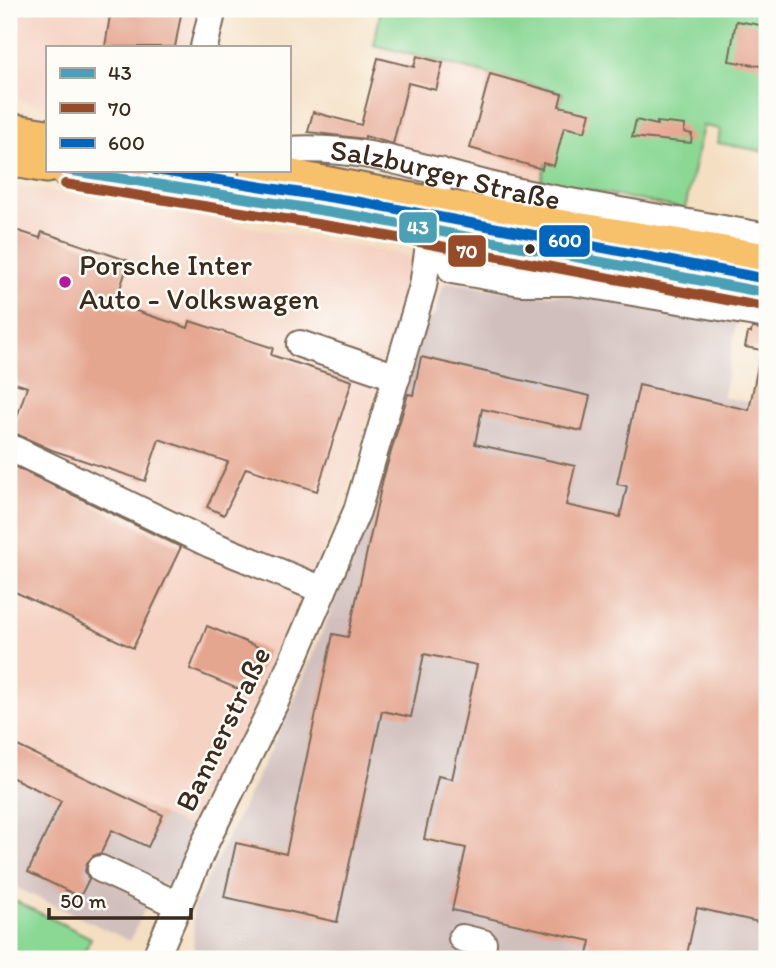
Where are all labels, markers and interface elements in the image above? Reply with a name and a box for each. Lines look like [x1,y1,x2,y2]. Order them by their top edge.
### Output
legend [46,46,290,172]
text: 43 [108,60,132,85]
text: 70 [108,96,131,121]
text: 600 [108,130,145,155]
street label: Salzburger Straße [329,131,563,218]
line badge: 43 [398,211,438,244]
text: 43 [407,216,429,239]
line badge: 600 [538,224,591,258]
text: 600 [548,229,582,252]
line badge: 70 [447,234,487,268]
text: 70 [455,240,478,263]
unlabelled marker [523,242,537,256]
place label: Porsche Inter Auto - Volkswagen [79,246,319,317]
marker: Porsche Inter Auto - Volkswagen [57,274,73,290]
street label: Bannerstraße [167,640,278,817]
scale bar [49,877,191,921]
text: 50 m [60,888,107,913]

